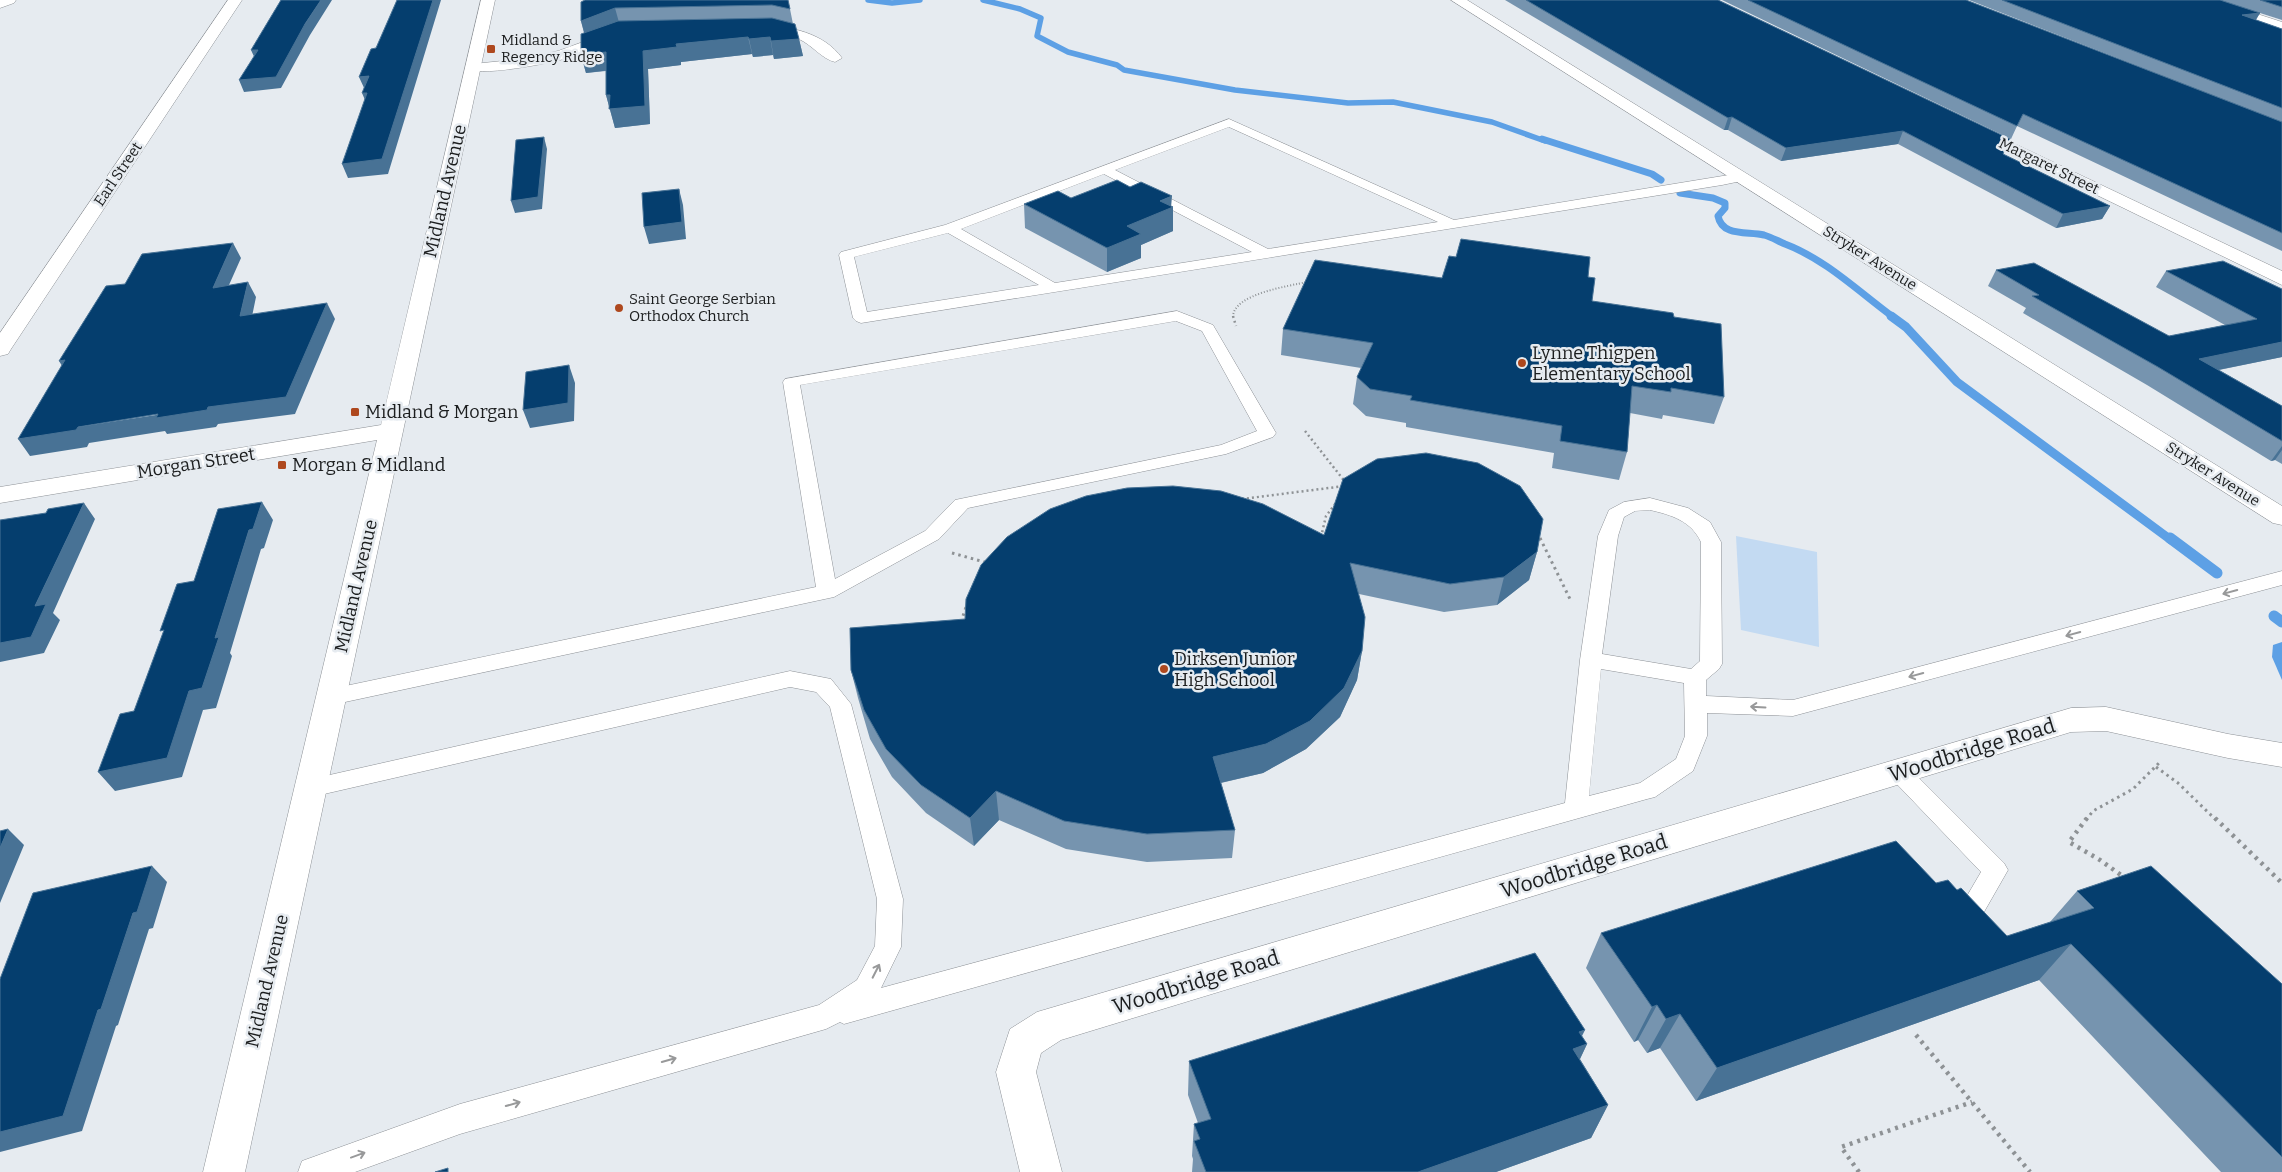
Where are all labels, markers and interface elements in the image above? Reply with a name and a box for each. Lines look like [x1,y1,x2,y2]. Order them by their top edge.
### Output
place label: Midland & Regency Ridge [501,31,602,66]
marker: Midland & Regency Ridge [485,43,497,55]
street label: Midland Avenue [419,122,471,260]
street label: Margaret Street [1996,134,2103,198]
street label: Earl Street [90,138,146,209]
street label: Stryker Avenue [1820,222,1920,294]
place label: Saint George Serbian Orthodox Church [629,290,776,325]
marker: Saint George Serbian Orthodox Church [613,302,625,314]
place label: Lynne Thigpen Elementary School [1532,342,1691,385]
marker: Lynne Thigpen Elementary School [1516,357,1528,369]
place label: Midland & Morgan [365,401,519,423]
marker: Midland & Morgan [349,406,361,418]
street label: Stryker Avenue [2163,438,2263,510]
street label: Morgan Street [135,443,257,483]
place label: Morgan & Midland [292,454,446,476]
marker: Morgan & Midland [276,459,288,471]
street label: Midland Avenue [330,517,382,655]
one-way arrow [2222,588,2238,597]
one-way arrow [2065,629,2081,639]
place label: Dirksen Junior High School [1174,648,1295,691]
marker: Dirksen Junior High School [1158,663,1170,675]
one-way arrow [1908,671,1924,681]
one-way arrow [1750,702,1766,711]
street label: Woodbridge Road [1885,712,2059,788]
street label: Woodbridge Road [1497,828,1671,904]
street label: Midland Avenue [241,912,293,1050]
street label: Woodbridge Road [1109,944,1283,1020]
one-way arrow [871,963,881,978]
one-way arrow [661,1055,677,1064]
one-way arrow [504,1099,520,1108]
one-way arrow [350,1150,366,1159]

